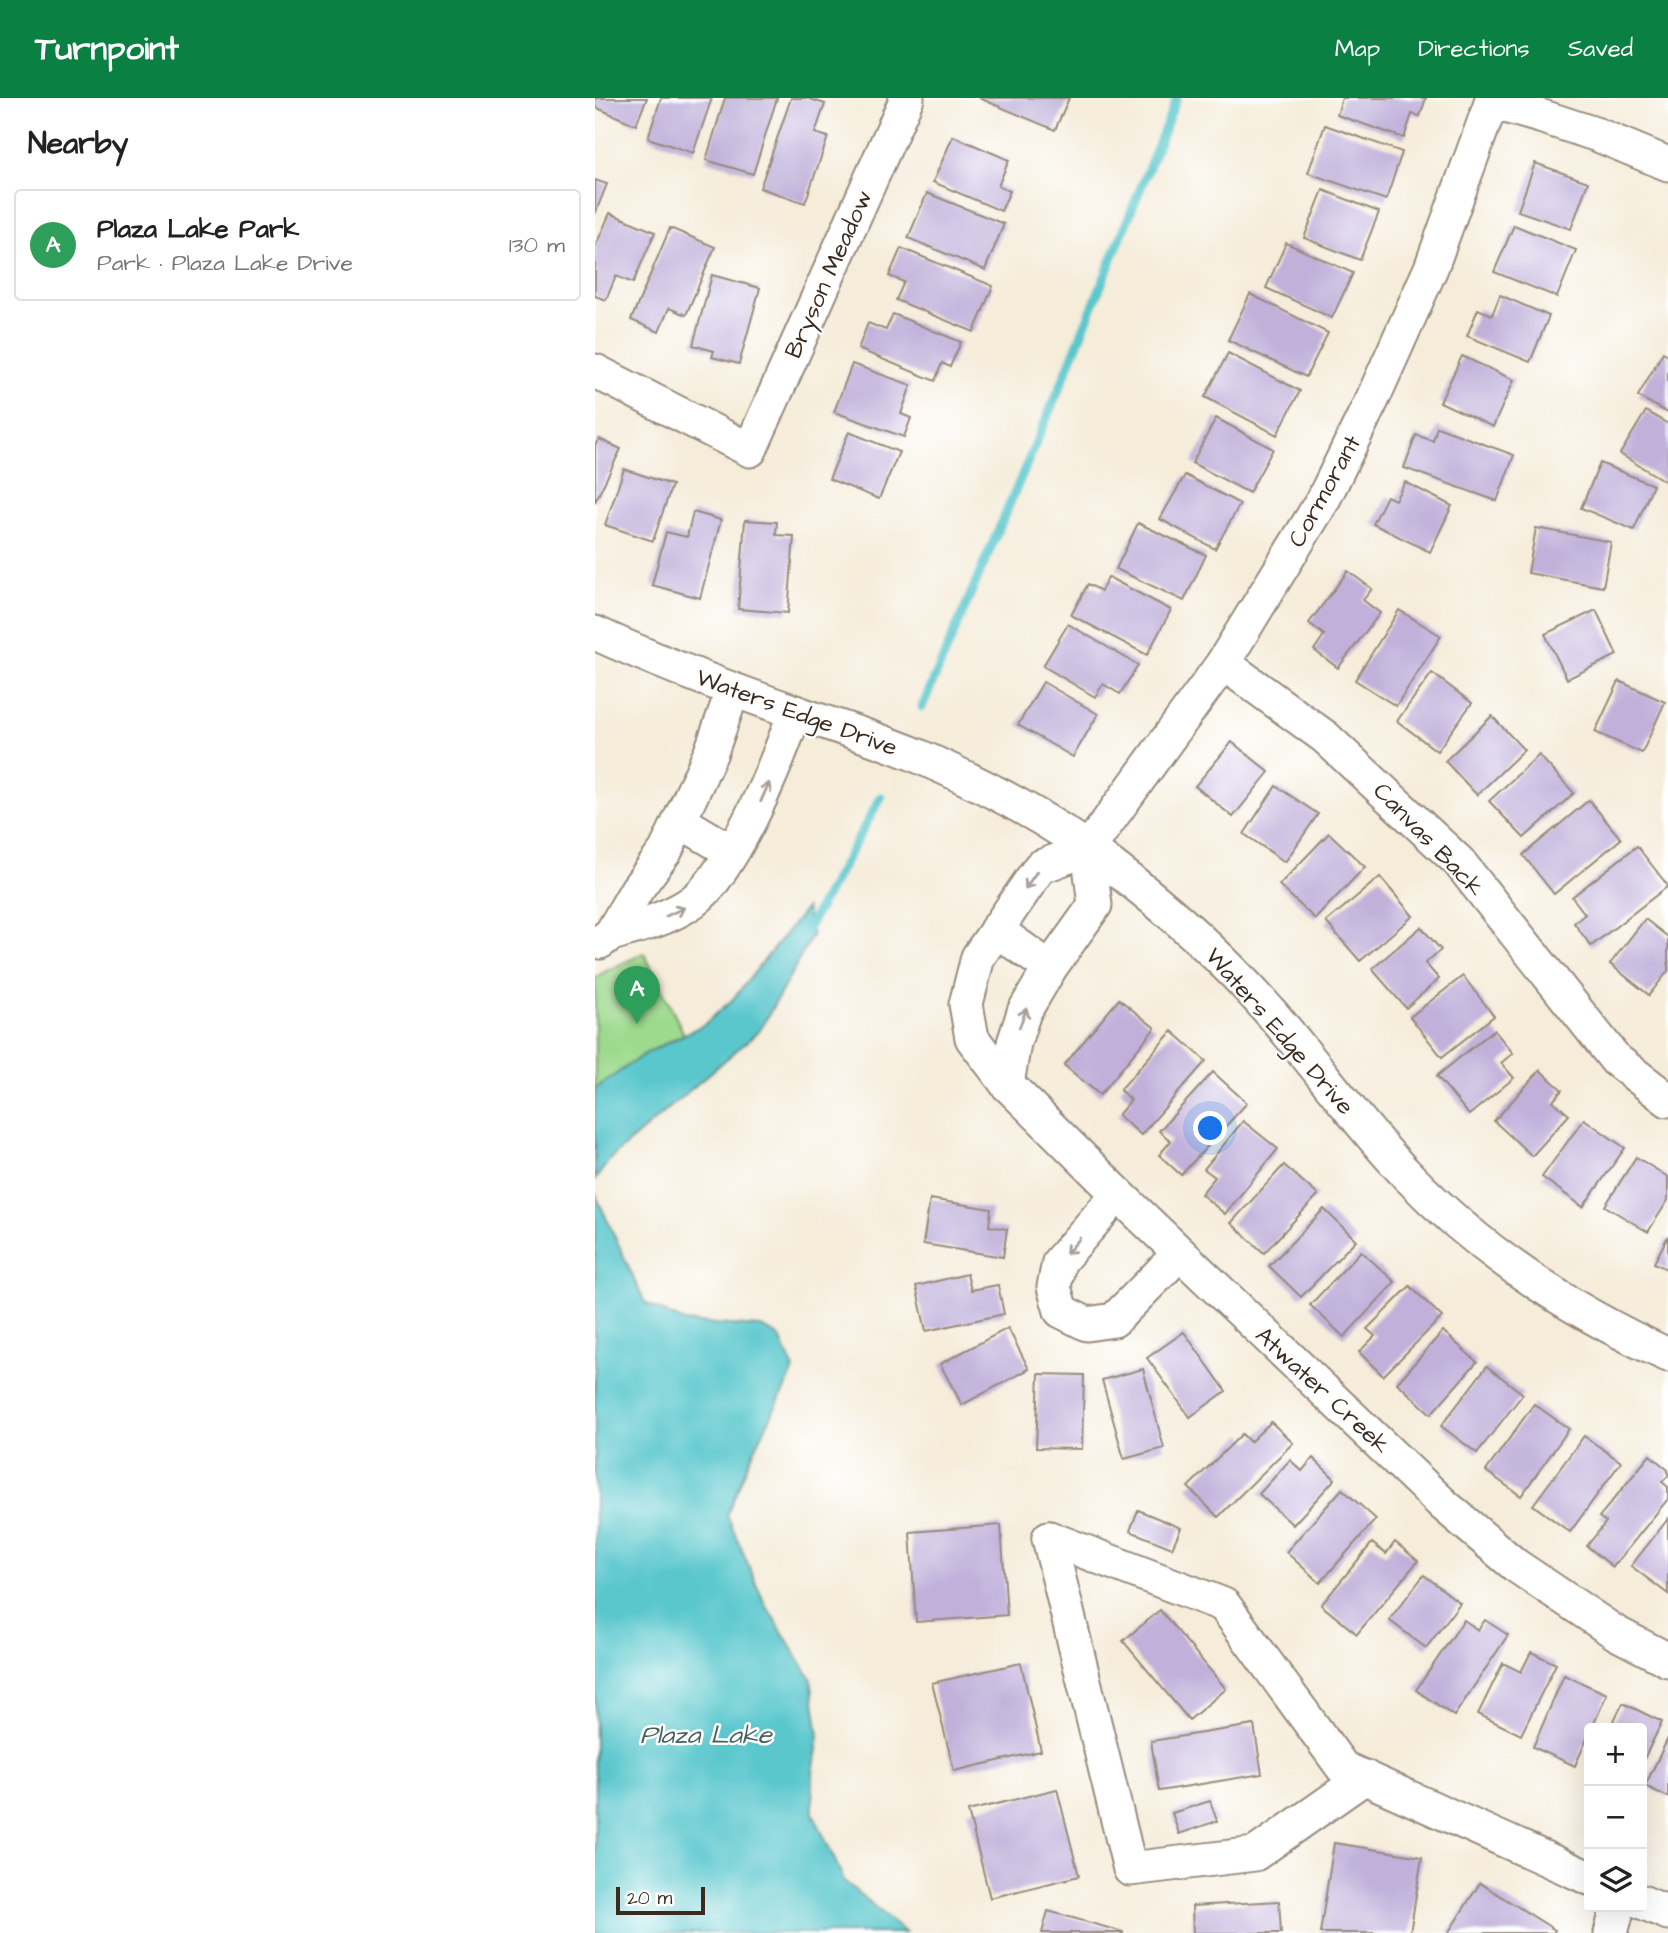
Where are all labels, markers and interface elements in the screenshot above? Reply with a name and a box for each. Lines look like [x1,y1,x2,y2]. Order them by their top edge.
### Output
text: Turnpoint [35,26,179,72]
text: Map [1335,32,1380,66]
text: Directions [1418,32,1530,66]
text: Saved [1568,32,1633,66]
text: Nearby [28,123,128,165]
street label: Bryson Meadow [777,185,882,364]
text: Plaza Lake Park [97,211,299,247]
text: A [46,229,60,261]
text: 130 m [509,229,565,261]
text: Park · Plaza Lake Drive [97,247,353,279]
street label: Cormorant [1280,429,1370,554]
street label: Waters Edge Drive [691,661,902,766]
street label: Canvas Back [1365,775,1492,904]
one-way arrow [759,781,772,803]
one-way arrow [1023,870,1038,889]
one-way arrow [664,904,685,918]
street label: Waters Edge Drive [1196,941,1362,1123]
pin: A [614,966,660,1024]
one-way arrow [1017,1008,1030,1029]
your location [1193,1111,1227,1145]
one-way arrow [1065,1237,1081,1255]
street label: Atwater Creek [1247,1319,1397,1462]
water label: Plaza Lake [640,1717,774,1753]
map controls [1584,1723,1647,1912]
button: + [1584,1723,1647,1786]
button: − [1584,1786,1647,1849]
button: layers [1584,1849,1647,1912]
scale bar [616,1884,705,1916]
text: 20 m [627,1885,672,1912]

